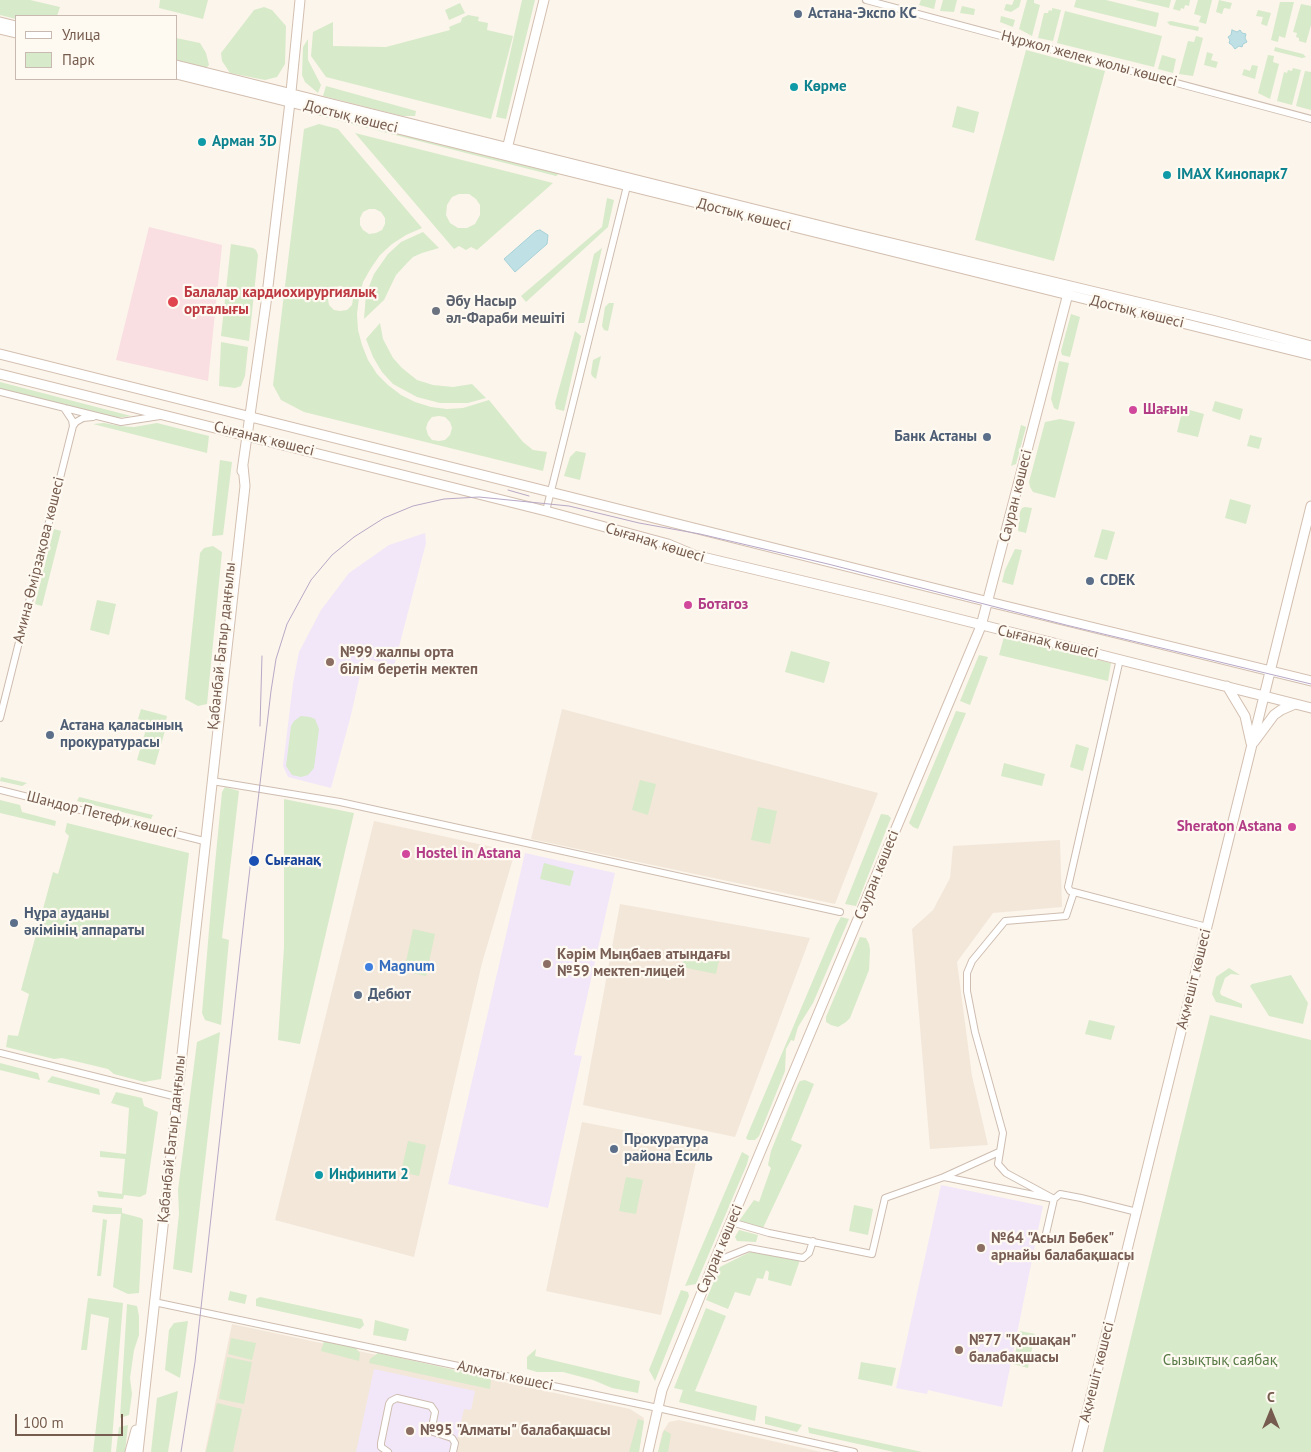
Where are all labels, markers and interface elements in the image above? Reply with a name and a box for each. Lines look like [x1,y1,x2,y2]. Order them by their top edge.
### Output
place label: Астана-Экспо КС [808,5,917,23]
marker: Астана-Экспо КС [792,8,804,20]
legend [15,15,178,80]
text: Улица [62,25,100,44]
street label: Нұржол желек жолы көшесі [999,27,1179,91]
text: Парк [62,50,95,69]
place label: Көрме [804,78,847,96]
marker: Көрме [788,81,800,93]
street label: Достық көшесі [302,97,400,137]
place label: Арман 3D [212,133,277,151]
marker: Арман 3D [196,136,208,148]
place label: IMAX Кинопарк7 [1177,166,1288,184]
marker: IMAX Кинопарк7 [1161,169,1173,181]
street label: Достық көшесі [695,195,793,235]
place label: Балалар кардиохирургиялық орталығы [184,284,376,319]
street label: Достық көшесі [1088,292,1186,332]
place label: Әбу Насыр әл-Фараби мешіті [446,293,565,328]
marker: Балалар кардиохирургиялық орталығы [166,295,180,309]
marker: Әбу Насыр әл-Фараби мешіті [430,305,442,317]
place label: Шағын [1143,401,1188,419]
marker: Шағын [1127,404,1139,416]
street label: Сығанақ көшесі [212,418,316,460]
place label: Банк Астаны [894,428,977,446]
marker: Банк Астаны [981,431,993,443]
street label: Сауран көшесі [996,448,1036,544]
street label: Амина Өмірзақова көшесі [10,475,68,645]
street label: Сығанақ көшесі [603,519,707,567]
street label: Қабанбай Батыр даңғылы [204,561,240,731]
place label: CDEK [1100,572,1135,590]
marker: CDEK [1084,575,1096,587]
place label: Ботагоз [698,596,748,614]
marker: Ботагоз [682,599,694,611]
street label: Сығанақ көшесі [996,622,1100,662]
place label: №99 жалпы орта білім беретін мектеп [340,644,478,679]
marker: №99 жалпы орта білім беретін мектеп [324,656,336,668]
place label: Астана қаласының прокуратурасы [60,717,183,752]
marker: Астана қаласының прокуратурасы [44,729,56,741]
street label: Шандор Петефи көшесі [25,788,179,842]
place label: Sheraton Astana [1177,818,1282,836]
marker: Sheraton Astana [1286,821,1298,833]
street label: Сауран көшесі [851,828,903,922]
place label: Hostel in Astana [416,845,521,863]
marker: Hostel in Astana [400,848,412,860]
place label: Сығанақ [265,852,321,870]
marker: Сығанақ [247,854,261,868]
place label: Нұра ауданы әкімінің аппараты [24,905,145,940]
marker: Нұра ауданы әкімінің аппараты [8,917,20,929]
street label: Ақмешіт көшесі [1173,927,1215,1031]
place label: Кәрім Мыңбаев атындағы №59 мектеп-лицей [557,946,730,981]
place label: Magnum [379,958,435,976]
marker: Кәрім Мыңбаев атындағы №59 мектеп-лицей [541,958,553,970]
marker: Magnum [363,961,375,973]
place label: Дебют [368,986,411,1004]
marker: Дебют [352,989,364,1001]
street label: Қабанбай Батыр даңғылы [154,1054,190,1224]
place label: Прокуратура района Есиль [624,1131,713,1166]
marker: Прокуратура района Есиль [608,1143,620,1155]
place label: Инфинити 2 [329,1166,409,1184]
marker: Инфинити 2 [313,1169,325,1181]
street label: Сауран көшесі [693,1202,747,1296]
place label: №64 "Асыл Бөбек" арнайы балабақшасы [991,1230,1134,1265]
marker: №64 "Асыл Бөбек" арнайы балабақшасы [975,1242,987,1254]
street label: Ақмешіт көшесі [1076,1320,1118,1424]
place label: №77 "Қошақан" балабақшасы [969,1332,1077,1367]
marker: №77 "Қошақан" балабақшасы [953,1344,965,1356]
park label: Сызықтық саябақ [1163,1352,1277,1370]
street label: Алматы көшесі [455,1357,555,1395]
north arrow [1246,1387,1296,1437]
text: С [1267,1388,1275,1406]
scale bar [18,1404,125,1436]
text: 100 m [23,1413,64,1432]
place label: №95 "Алматы" балабақшасы [420,1422,611,1440]
marker: №95 "Алматы" балабақшасы [404,1425,416,1437]

